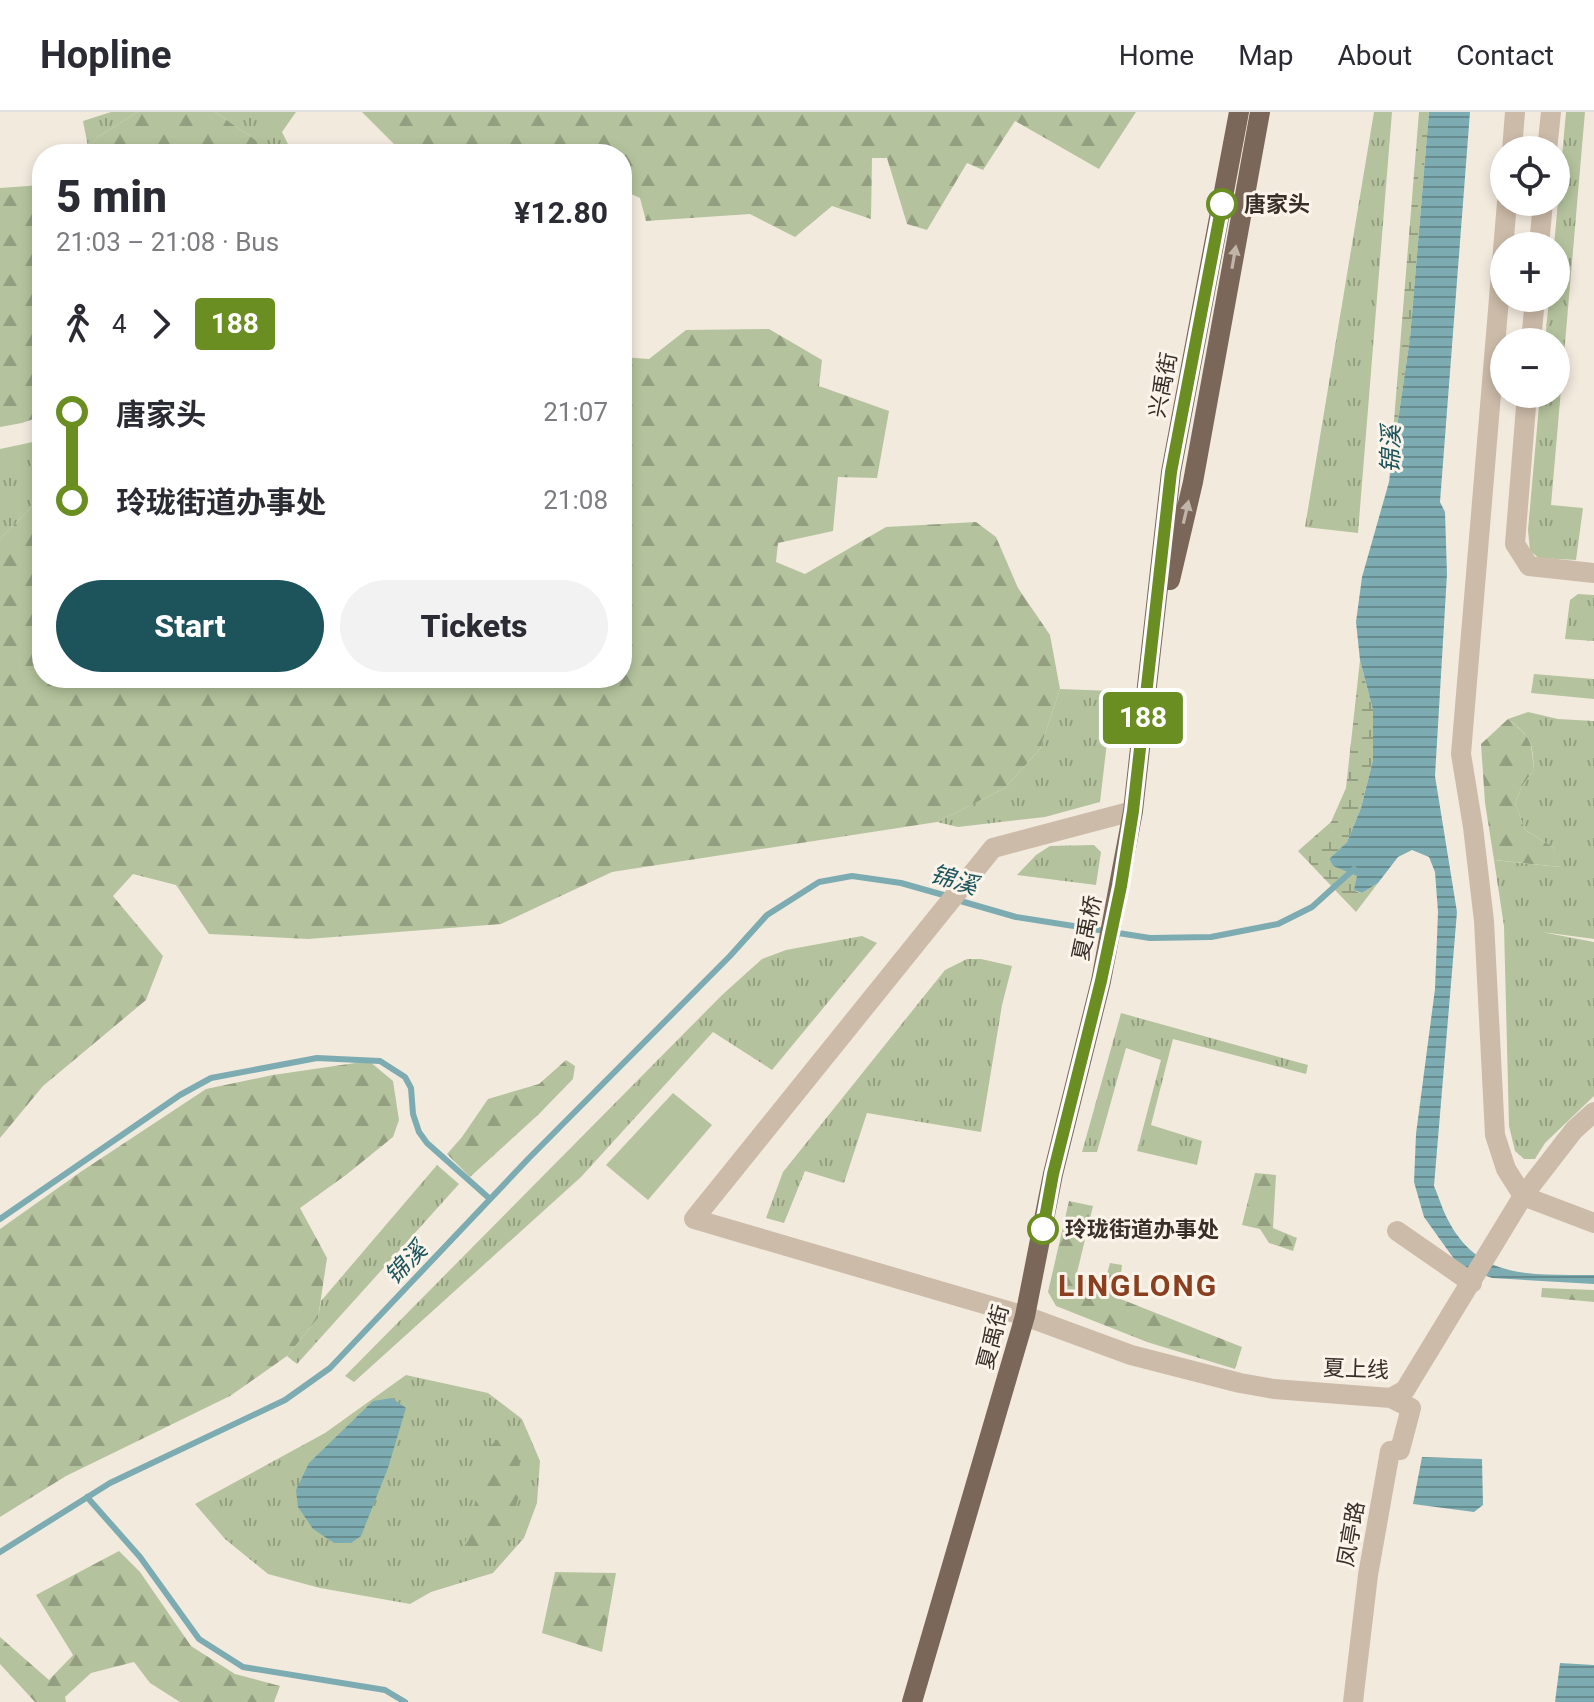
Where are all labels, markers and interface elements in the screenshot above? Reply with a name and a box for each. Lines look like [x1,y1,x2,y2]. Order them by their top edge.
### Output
text: Hopline [40,33,172,77]
text: Home [1119,39,1194,72]
text: Map [1238,39,1294,72]
text: About [1338,39,1412,72]
text: Contact [1456,39,1554,72]
map controls [1490,136,1570,408]
button: locate [1490,136,1570,216]
text: 5 min [56,171,167,223]
marker: 唐家头 [1207,189,1237,219]
place label: 唐家头 [1244,192,1310,217]
text: ¥12.80 [514,195,608,230]
text: 21:03 – 21:08 · Bus [56,227,279,257]
button: + [1490,232,1570,312]
one-way arrow [1228,244,1240,269]
icon: walk [56,302,100,346]
icon: forward [139,302,183,346]
text: 188 [211,307,259,340]
text: 4 [112,309,127,339]
button: − [1490,328,1570,408]
street label: 兴禹街 [1144,350,1182,420]
text: 唐家头 [116,397,206,432]
text: 21:07 [543,397,608,427]
water label: 锦溪 [1377,422,1405,473]
text: 玲珑街道办事处 [116,485,326,520]
text: 21:08 [543,485,608,515]
one-way arrow [1180,500,1193,525]
button: Start [56,580,324,672]
button: Tickets [340,580,608,672]
line badge: 188 [1097,692,1189,744]
text: 188 [1119,701,1167,734]
water label: 锦溪 [927,860,984,901]
street label: 夏禹桥 [1068,893,1106,963]
marker: 玲珑街道办事处 [1028,1214,1058,1244]
place label: 玲珑街道办事处 [1065,1217,1219,1242]
water label: 锦溪 [379,1234,435,1290]
district label: LINGLONG [1058,1268,1218,1303]
street label: 夏禹街 [972,1302,1014,1372]
street label: 夏上线 [1323,1355,1389,1383]
street label: 凤亭路 [1333,1499,1369,1569]

